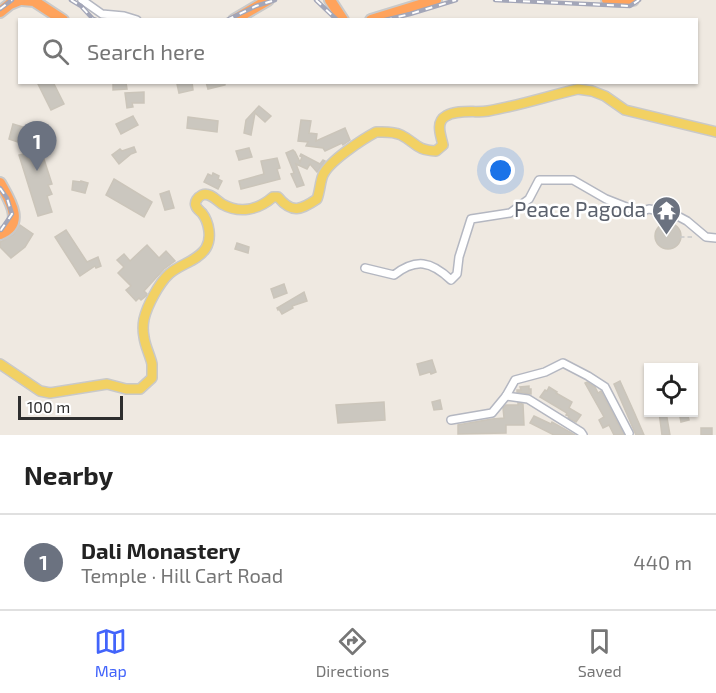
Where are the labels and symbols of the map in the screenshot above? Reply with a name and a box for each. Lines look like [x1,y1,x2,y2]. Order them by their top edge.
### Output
pin: 1 [18,122,57,171]
your location [486,156,515,185]
temple icon: Peace Pagoda [651,194,683,236]
place label: Peace Pagoda [514,196,646,221]
scale bar [18,393,123,420]

